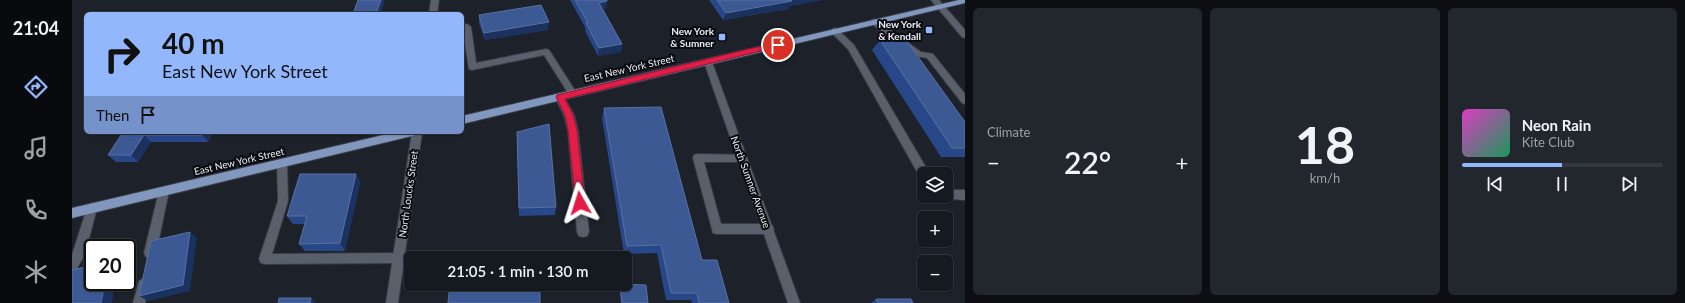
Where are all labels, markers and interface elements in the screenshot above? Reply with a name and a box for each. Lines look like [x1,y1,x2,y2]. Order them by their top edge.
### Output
text: 21:04 [13,17,59,39]
place label: New York & Kendall [878,18,922,42]
place label: New York & Sumner [670,25,715,49]
marker: New York & Kendall [924,25,934,35]
text: 40 m [162,26,225,60]
icon: right [96,28,148,80]
pin [761,28,795,62]
marker: New York & Sumner [717,32,727,42]
icon: arrive [767,34,789,56]
street label: East New York Street [583,52,676,84]
text: East New York Street [162,60,328,82]
icon: directions [22,73,50,101]
icon: arrive [137,104,159,126]
text: Then [96,106,129,124]
text: 18 [1295,113,1355,175]
text: Neon Rain [1522,116,1591,134]
text: Climate [987,124,1030,140]
icon: music [22,134,50,162]
street label: North Sumner Avenue [729,134,773,230]
text: Kite Club [1522,134,1575,150]
text: 22° [1064,144,1111,180]
street label: East New York Street [193,145,286,177]
street label: North Loucks Street [396,149,420,238]
text: − [987,149,1000,176]
text: + [1176,149,1188,176]
map controls [917,167,953,291]
button: layers [917,167,953,203]
text: km/h [1310,170,1340,186]
icon: previous [1484,173,1506,195]
icon: pause [1551,173,1573,195]
icon: next [1618,173,1640,195]
position arrow [559,182,601,224]
icon: phone [22,196,50,224]
button: + [917,211,953,247]
speed limit sign: 20 [84,239,136,291]
button: − [917,255,953,291]
icon: climate [22,258,50,286]
text: 21:05 · 1 min · 130 m [448,262,588,280]

